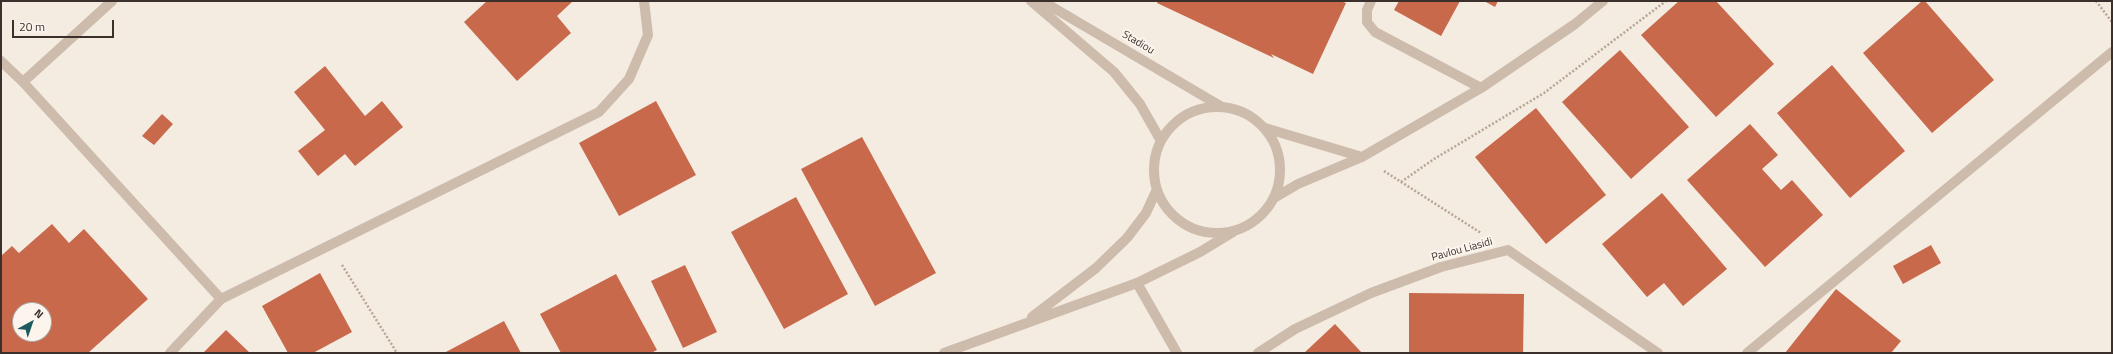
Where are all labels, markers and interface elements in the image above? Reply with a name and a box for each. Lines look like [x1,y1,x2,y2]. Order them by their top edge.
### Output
scale bar [14,12,116,38]
text: 20 m [19,17,45,36]
street label: Stadiou [1120,28,1156,58]
street label: Pavlou Liasidi [1430,236,1494,264]
north arrow [12,302,52,342]
text: N [31,305,47,322]

